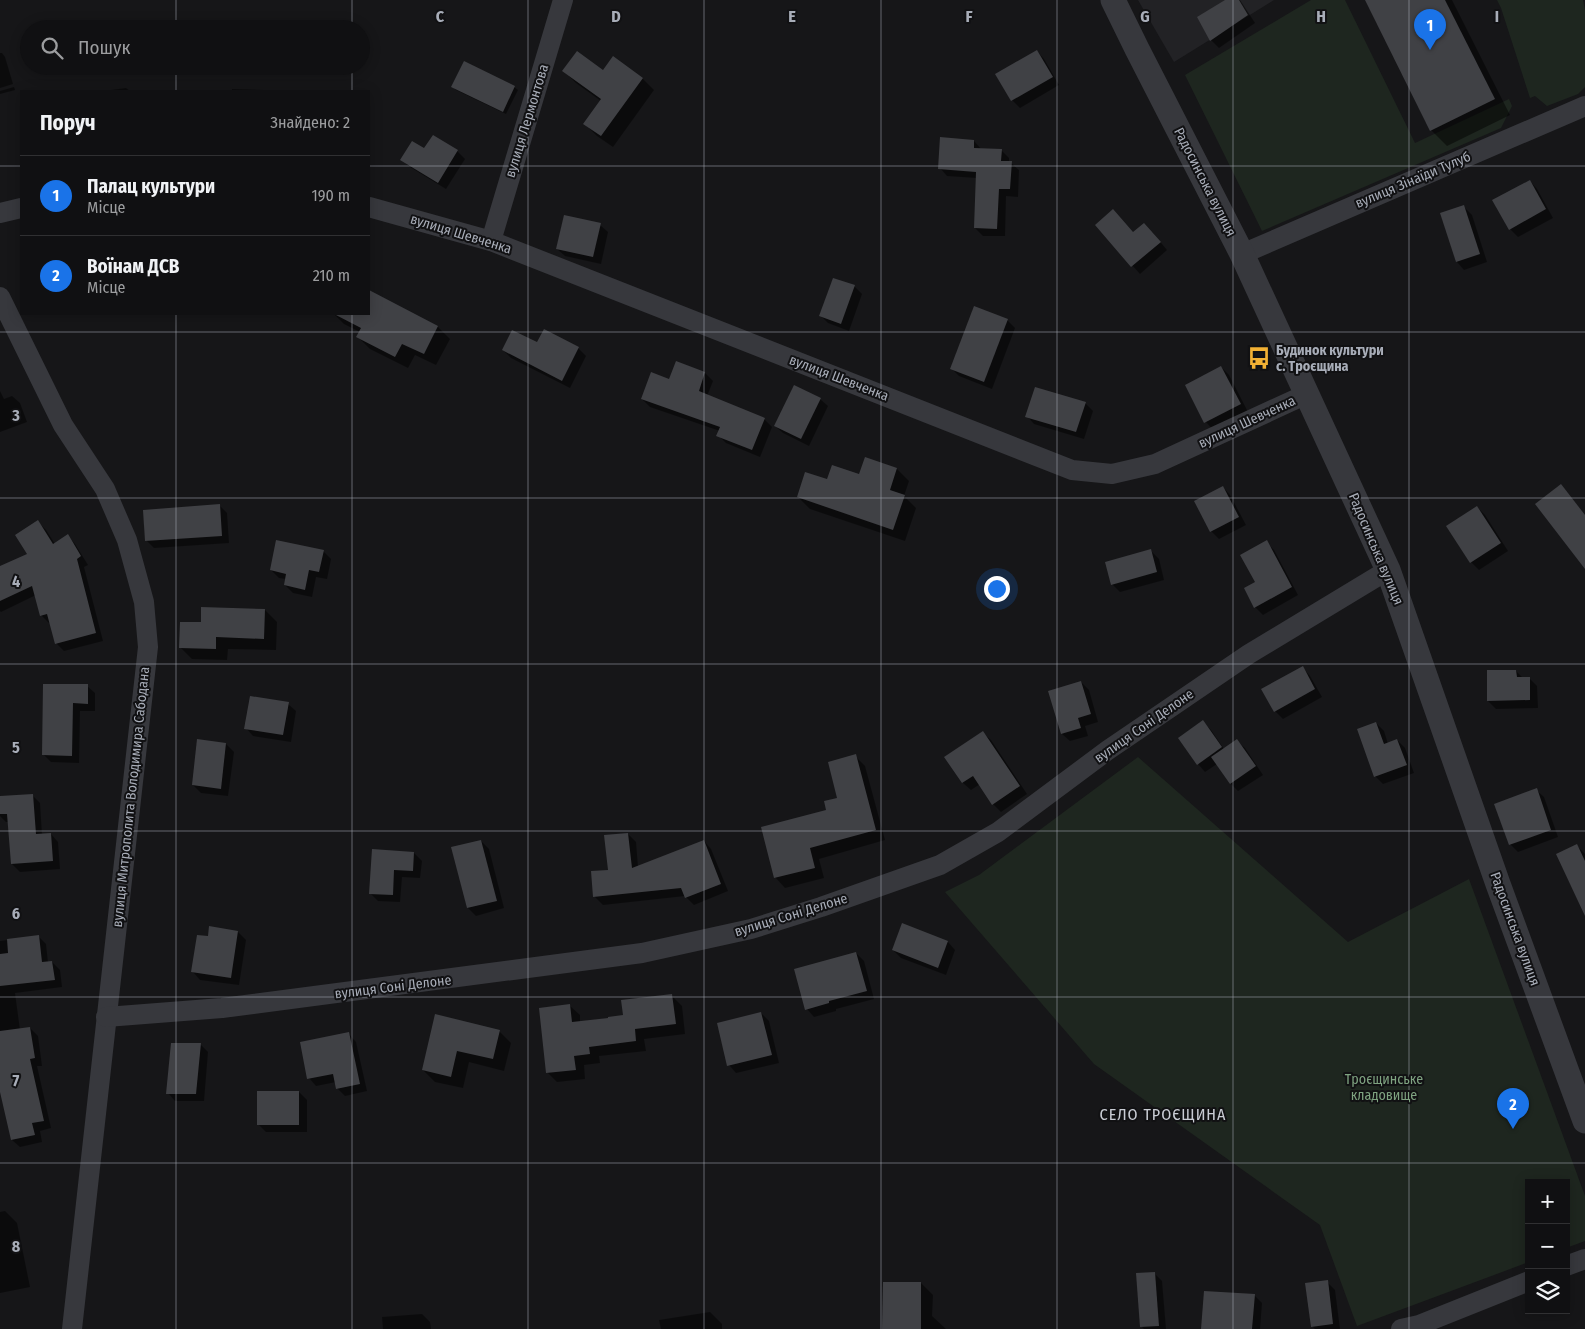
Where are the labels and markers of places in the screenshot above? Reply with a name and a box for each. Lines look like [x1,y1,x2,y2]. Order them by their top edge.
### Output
pin: 1 [1414,9,1446,50]
place label: Будинок культури с. Троєщина [1276,342,1384,375]
bus stop icon: Будинок культури с. Троєщина [1246,345,1272,371]
pin: 2 [1497,1088,1529,1129]

